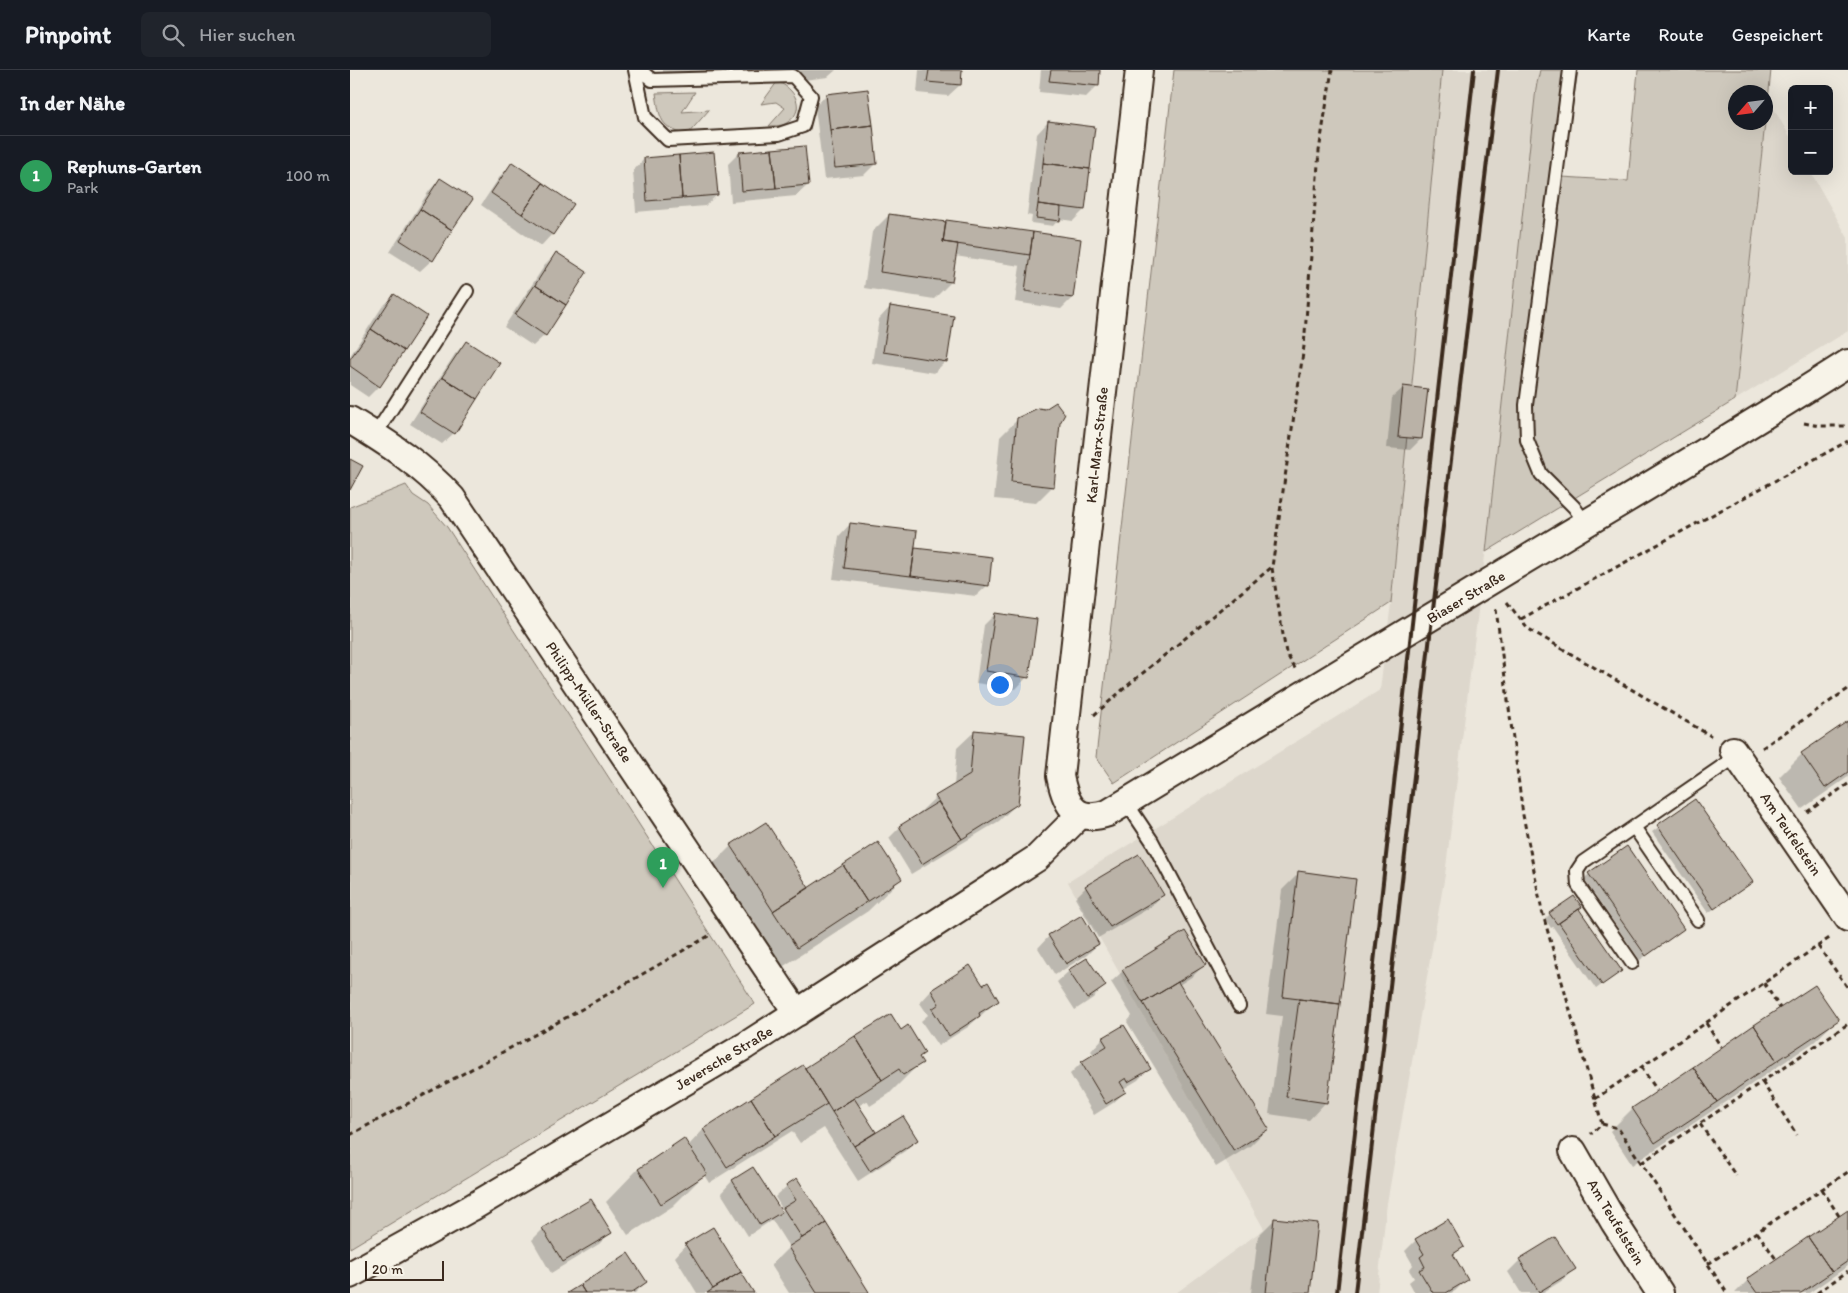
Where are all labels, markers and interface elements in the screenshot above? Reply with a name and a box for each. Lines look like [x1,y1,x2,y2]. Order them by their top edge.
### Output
search box [141,12,491,57]
text: Pinpoint [25,20,111,49]
icon: search [159,21,187,49]
text: Hier suchen [199,23,295,46]
text: Karte [1587,24,1630,46]
text: Route [1658,24,1704,46]
text: Gespeichert [1732,24,1823,46]
north arrow [1728,85,1773,130]
map controls [1788,85,1833,175]
button: + [1788,85,1833,130]
text: In der Nähe [20,90,125,115]
button: − [1788,130,1833,175]
text: Rephuns-Garten [67,155,201,178]
text: 1 [32,166,40,185]
text: 100 m [286,166,330,185]
text: Park [67,178,98,197]
street label: Karl-Marx-Straße [1082,386,1112,504]
street label: Biaser Straße [1424,567,1508,627]
street label: Philipp-Müller-Straße [542,638,636,766]
your location [987,672,1013,698]
street label: Am Teufelstein [1756,789,1826,880]
pin: 1 [647,847,679,888]
street label: Jeversche Straße [672,1022,776,1094]
street label: Am Teufelstein [1583,1176,1649,1269]
scale bar [365,1258,444,1281]
text: 20 m [372,1261,403,1278]

